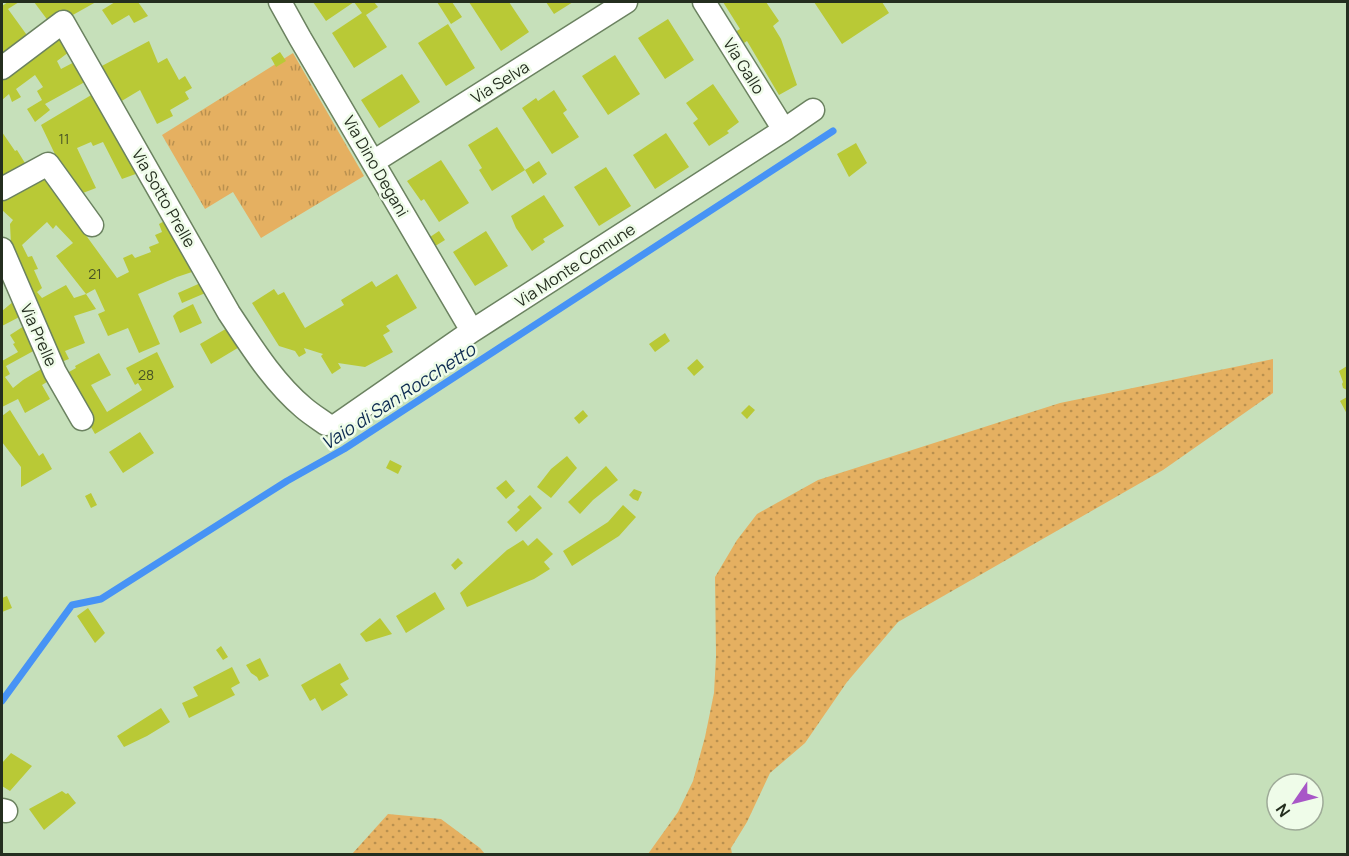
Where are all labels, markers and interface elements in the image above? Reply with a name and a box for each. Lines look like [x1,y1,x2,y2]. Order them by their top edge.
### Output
street label: Via Gallo [718,34,770,98]
street label: Via Selva [467,56,533,108]
street label: Via Dino Degani [338,111,414,221]
house number: 11 [59,129,69,148]
street label: Via Sotto Prelle [127,145,201,251]
street label: Via Monte Comune [511,218,639,312]
house number: 21 [88,264,102,283]
street label: Via Prelle [15,300,63,370]
water label: Vaio di San Rocchetto [316,336,481,455]
house number: 28 [138,365,154,384]
north arrow [1265,772,1325,832]
text: N [1270,800,1295,822]

